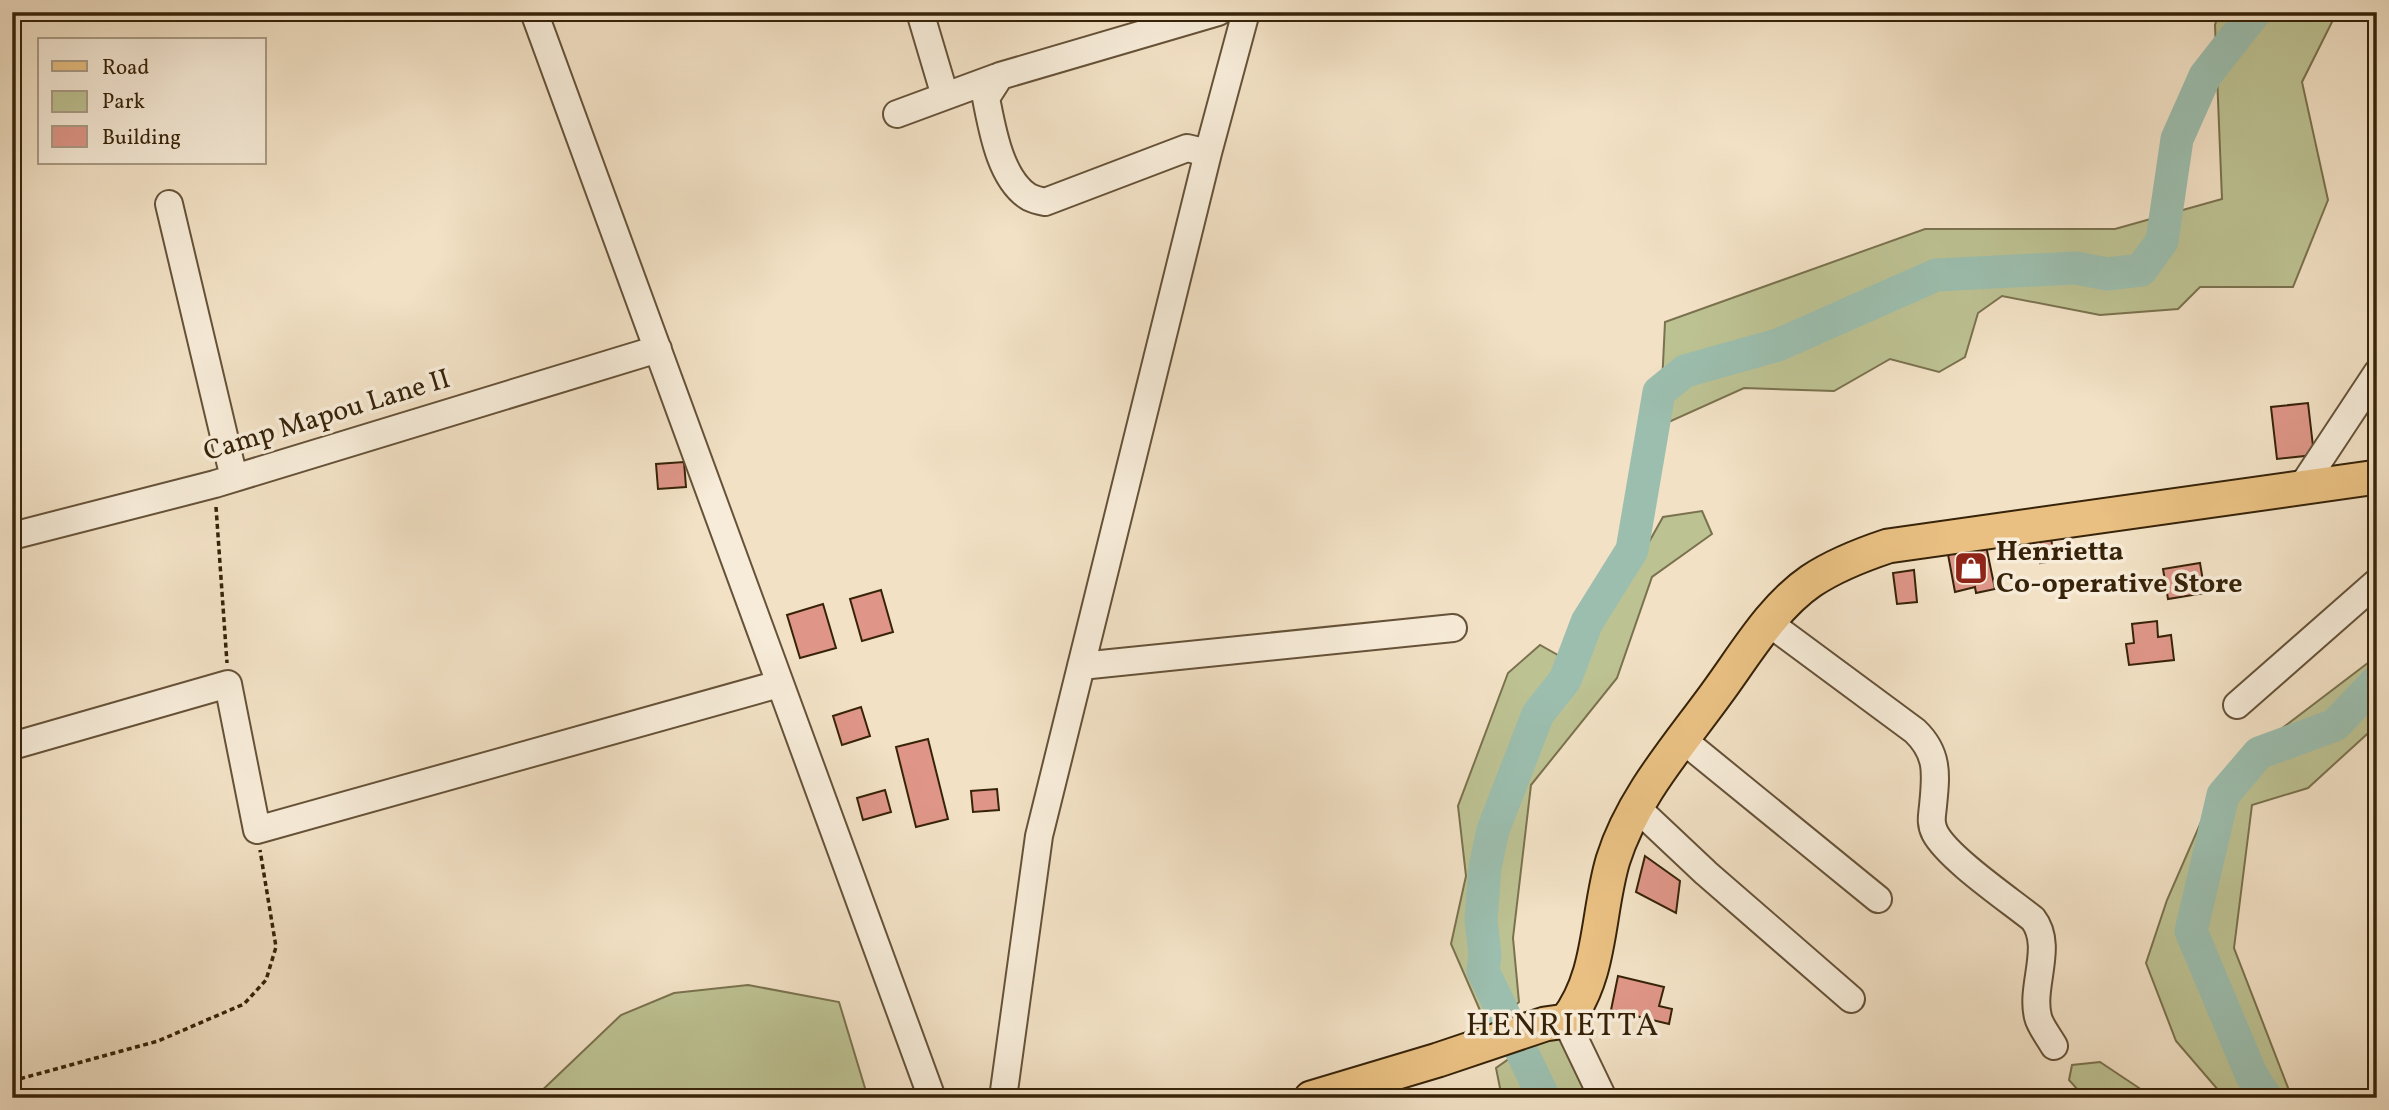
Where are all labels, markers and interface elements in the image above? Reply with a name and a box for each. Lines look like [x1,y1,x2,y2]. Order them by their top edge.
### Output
legend [38,38,266,164]
text: Road [102,54,149,83]
text: Park [102,88,145,117]
text: Building [102,124,181,153]
street label: Camp Mapou Lane II [199,360,455,472]
place label: Henrietta Co-operative Store [1996,533,2243,604]
shop icon: Henrietta Co-operative Store [1952,549,1990,587]
district label: HENRIETTA [1466,1005,1660,1049]

